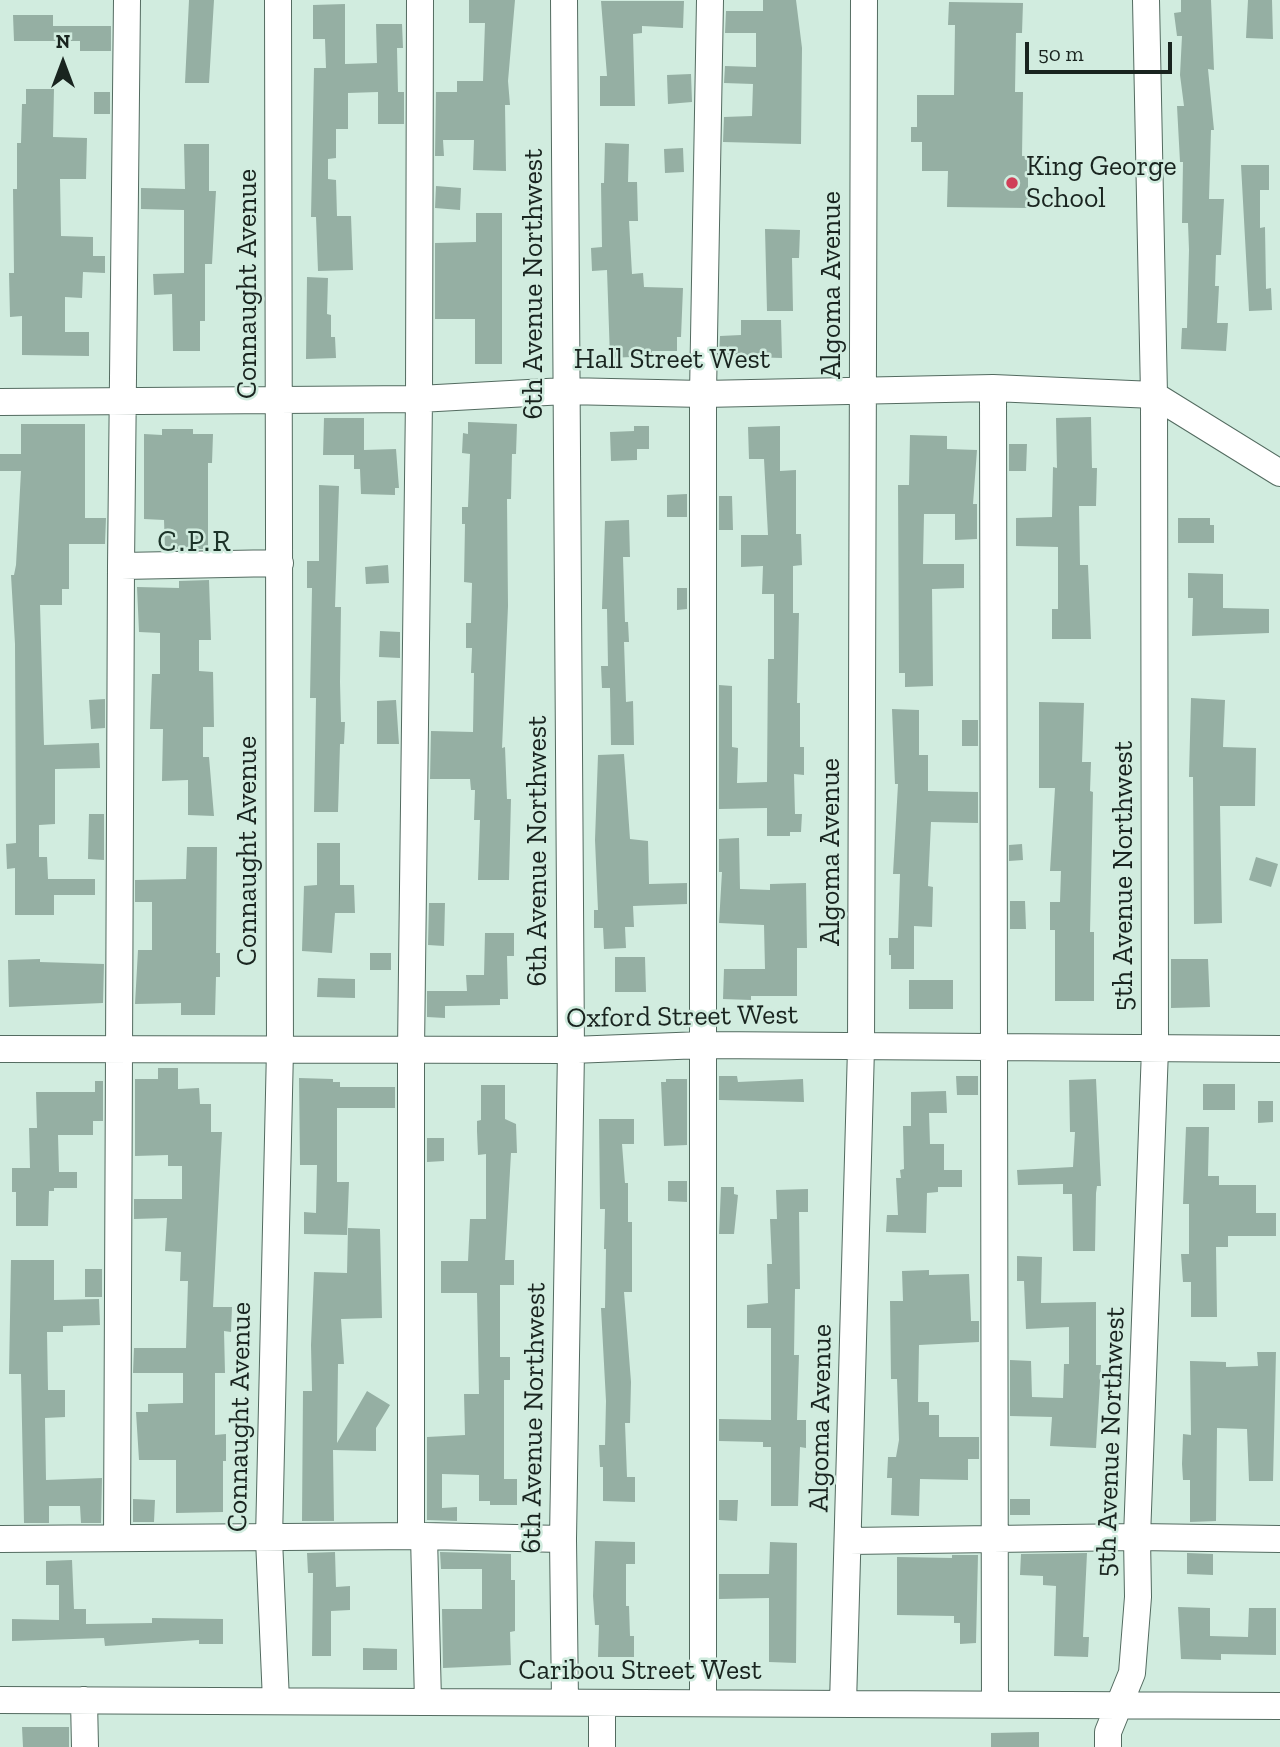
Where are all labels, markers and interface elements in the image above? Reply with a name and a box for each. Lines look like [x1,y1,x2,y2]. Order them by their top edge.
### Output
north arrow [28,28,98,98]
scale bar [1028,28,1175,72]
text: N [56,30,70,53]
text: 50 m [1038,41,1084,66]
street label: 6th Avenue Northwest [517,148,551,420]
place label: King George School [1026,150,1177,216]
street label: Connaught Avenue [231,169,265,399]
marker: King George School [1004,175,1020,191]
street label: Algoma Avenue [815,191,849,379]
street label: Hall Street West [574,343,770,377]
district label: C.P.R [158,524,232,560]
street label: 6th Avenue Northwest [521,715,555,987]
street label: Connaught Avenue [231,736,265,966]
street label: 5th Avenue Northwest [1107,741,1141,1011]
street label: Algoma Avenue [814,758,848,946]
street label: Oxford Street West [566,998,798,1036]
street label: 6th Avenue Northwest [515,1282,553,1554]
street label: Connaught Avenue [221,1302,259,1532]
street label: 5th Avenue Northwest [1089,1306,1133,1578]
street label: Algoma Avenue [803,1324,839,1512]
street label: Caribou Street West [518,1654,762,1688]

